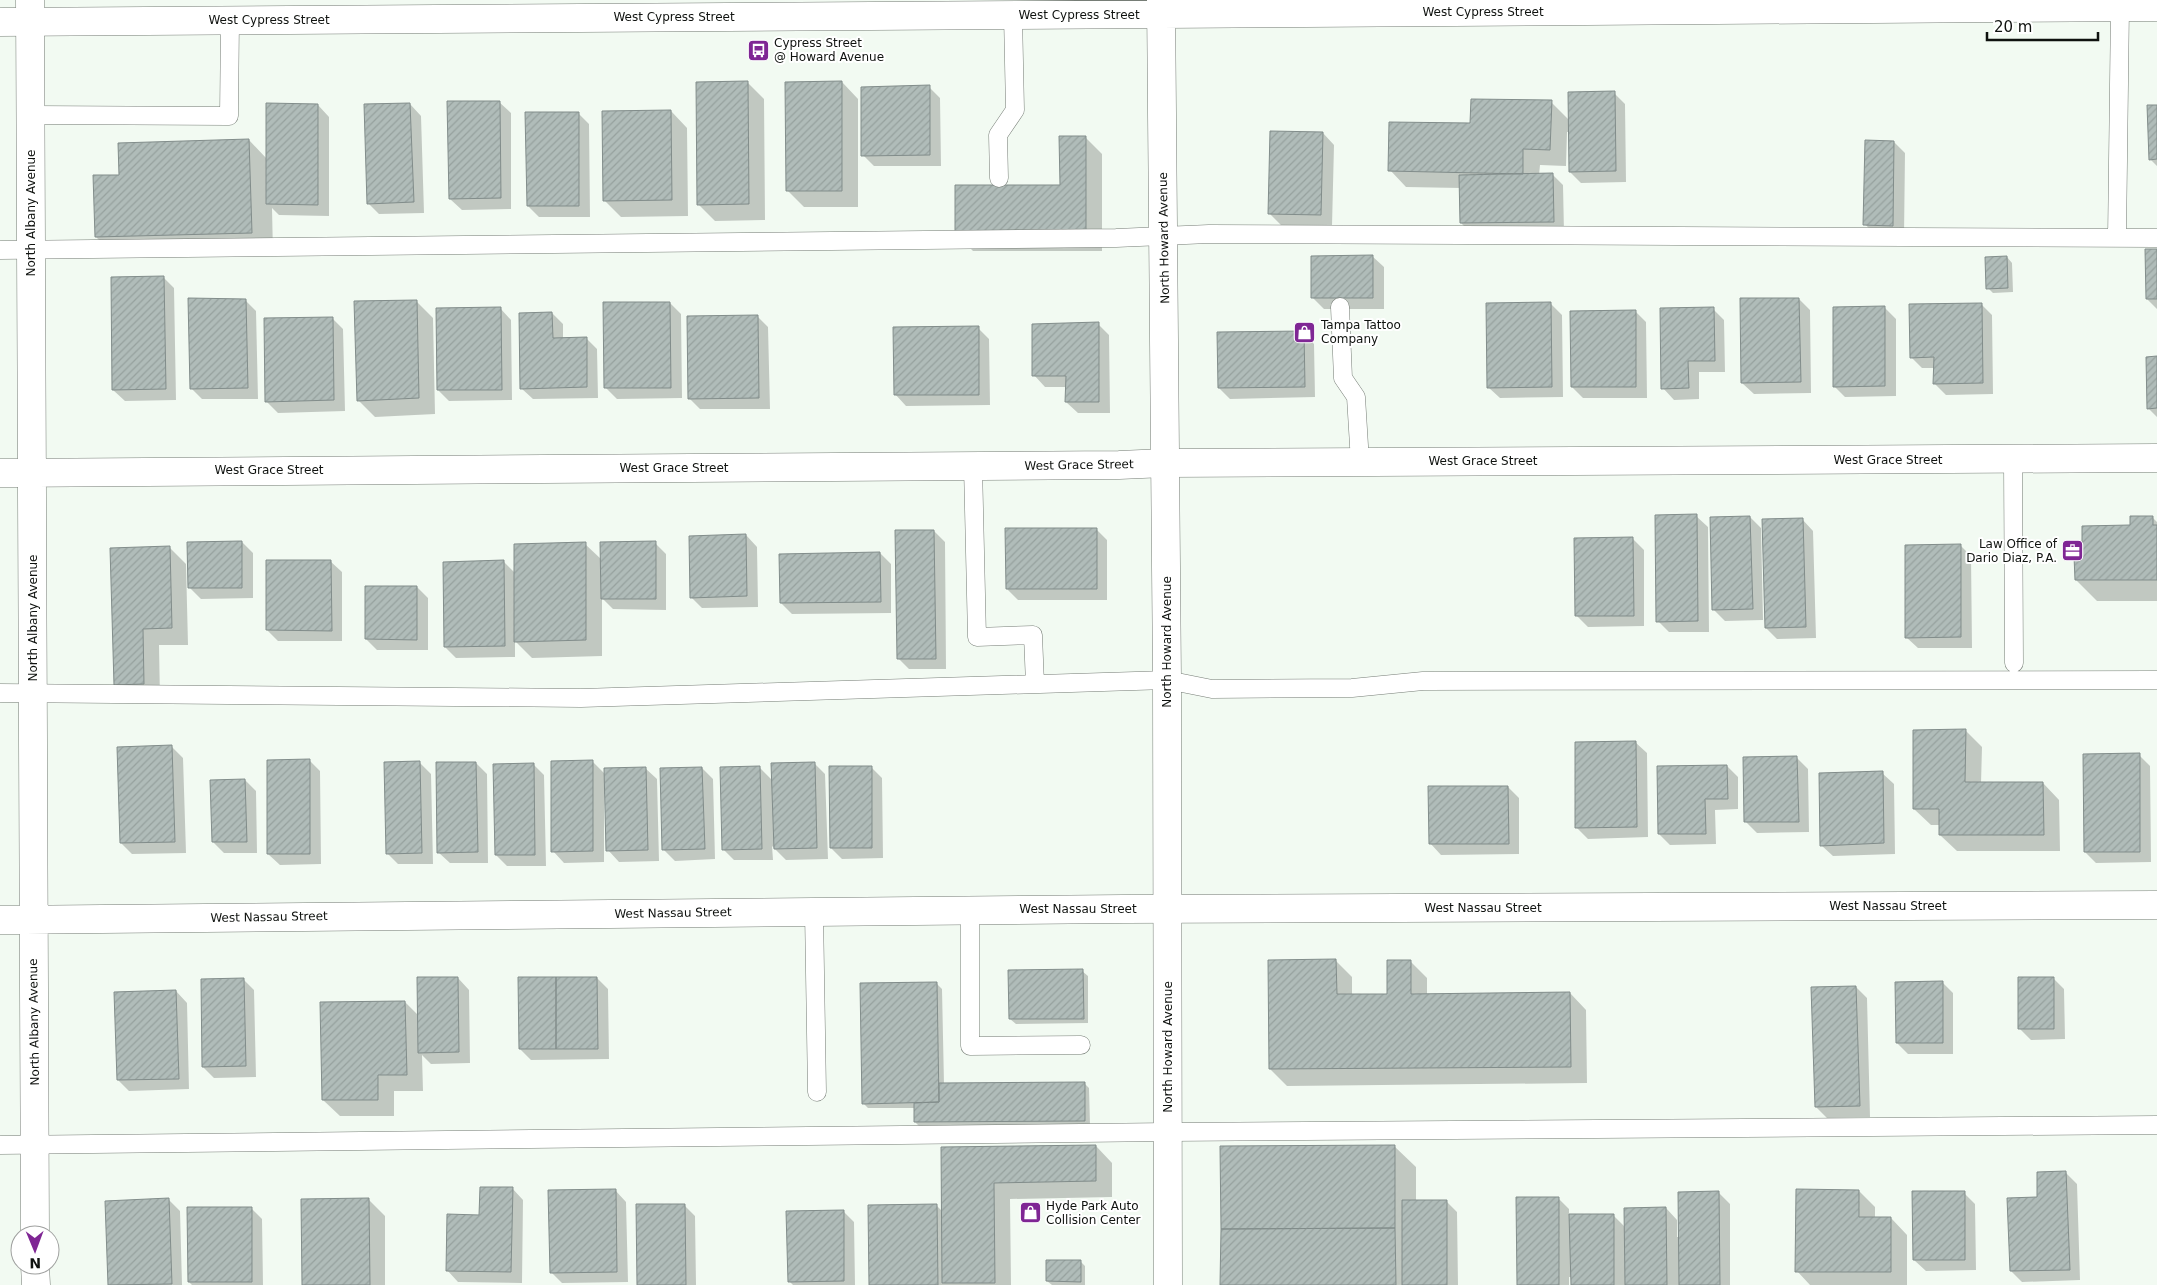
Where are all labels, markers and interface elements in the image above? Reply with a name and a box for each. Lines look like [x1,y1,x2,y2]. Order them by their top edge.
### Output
street label: West Cypress Street [1422,5,1544,19]
street label: West Cypress Street [1018,8,1140,22]
street label: West Cypress Street [613,10,735,24]
scale bar [1987,10,2098,42]
street label: West Cypress Street [208,13,330,27]
text: 20 m [1994,18,2032,36]
place label: Cypress Street @ Howard Avenue [774,36,884,64]
bus stop icon: Cypress Street @ Howard Avenue [746,38,770,62]
street label: North Albany Avenue [24,150,38,277]
street label: North Howard Avenue [1156,172,1172,304]
place label: Tampa Tattoo Company [1320,318,1401,346]
shop icon: Tampa Tattoo Company [1293,320,1317,344]
street label: West Grace Street [1833,453,1943,467]
street label: West Grace Street [1428,454,1538,468]
street label: West Grace Street [1024,457,1134,473]
street label: West Grace Street [619,461,729,475]
street label: West Grace Street [214,463,324,477]
place label: Law Office of Dario Diaz, P.A. [1966,537,2058,565]
office icon: Law Office of Dario Diaz, P.A. [2061,539,2085,563]
street label: North Albany Avenue [26,555,40,682]
street label: North Howard Avenue [1160,576,1174,708]
street label: West Nassau Street [1829,899,1947,913]
street label: West Nassau Street [1424,901,1542,915]
street label: West Nassau Street [1019,902,1137,916]
street label: West Nassau Street [614,905,732,921]
street label: West Nassau Street [210,909,328,925]
street label: North Albany Avenue [26,958,42,1086]
street label: North Howard Avenue [1161,981,1175,1113]
place label: Hyde Park Auto Collision Center [1046,1199,1141,1227]
shop icon: Hyde Park Auto Collision Center [1018,1201,1042,1225]
north arrow [10,1225,60,1275]
text: N [29,1255,41,1271]

